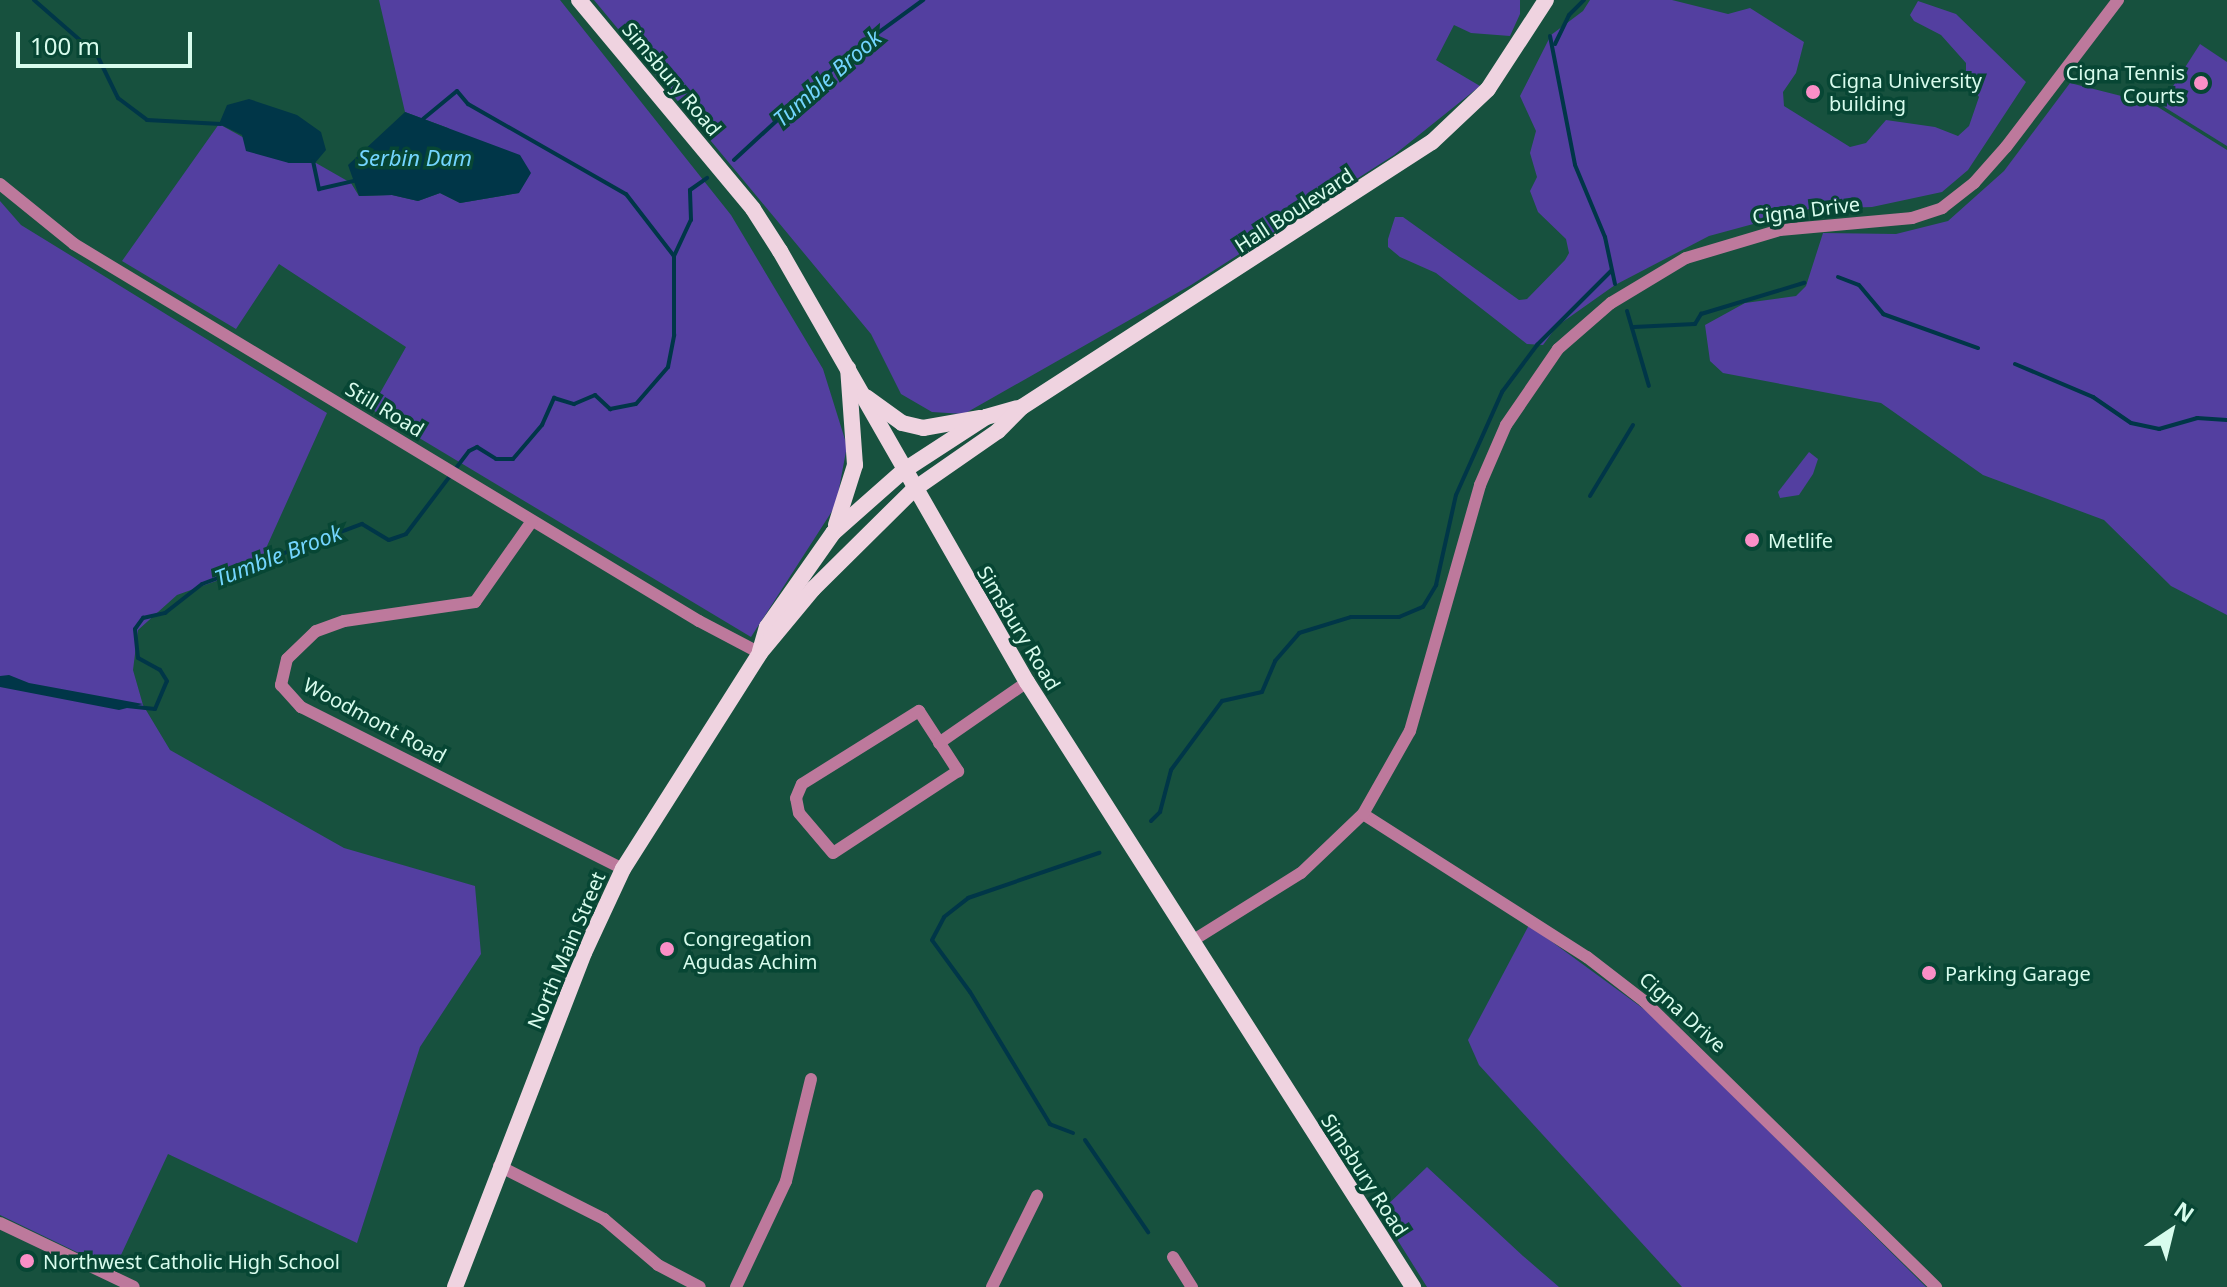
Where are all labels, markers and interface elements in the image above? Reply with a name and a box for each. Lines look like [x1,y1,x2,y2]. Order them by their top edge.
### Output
scale bar [20,16,196,66]
street label: Simsbury Road [618,17,726,141]
water label: Tumble Brook [768,24,886,132]
text: 100 m [30,29,100,62]
place label: Cigna Tennis Courts [2066,60,2185,107]
place label: Cigna University building [1829,68,1982,115]
marker: Cigna Tennis Courts [2192,74,2210,92]
marker: Cigna University building [1804,83,1822,101]
water label: Serbin Dam [358,145,472,171]
street label: Hall Boulevard [1230,163,1358,257]
street label: Cigna Drive [1751,191,1861,229]
street label: Still Road [342,376,428,442]
water label: Tumble Brook [211,519,345,591]
place label: Metlife [1768,528,1833,552]
marker: Metlife [1743,531,1761,549]
street label: Simsbury Road [972,561,1066,695]
street label: Woodmont Road [299,672,451,768]
street label: North Main Street [522,868,610,1032]
place label: Congregation Agudas Achim [683,926,817,973]
marker: Congregation Agudas Achim [658,940,676,958]
place label: Parking Garage [1945,961,2091,985]
marker: Parking Garage [1920,964,1938,982]
street label: Cigna Drive [1635,967,1731,1057]
street label: Simsbury Road [1317,1109,1413,1241]
north arrow [2131,1191,2211,1271]
text: N [2169,1194,2201,1229]
place label: Northwest Catholic High School [43,1249,340,1273]
marker: Northwest Catholic High School [18,1252,36,1270]

